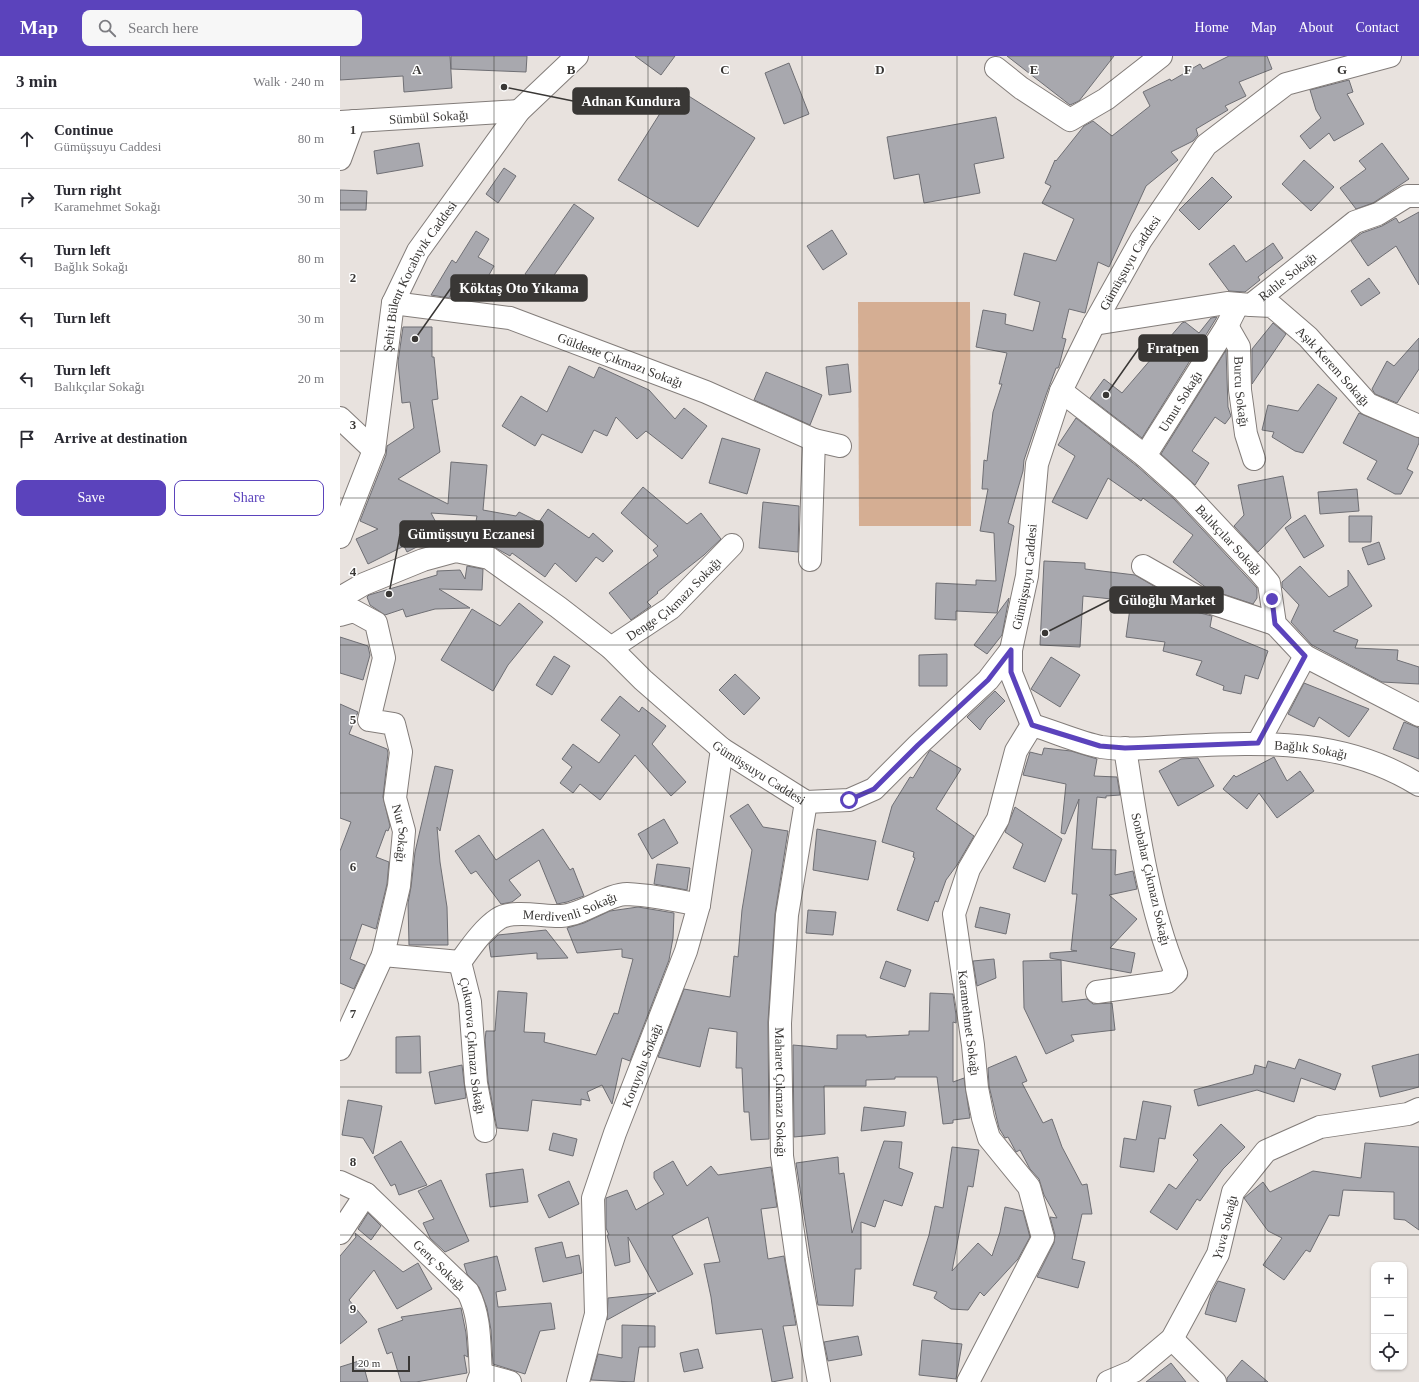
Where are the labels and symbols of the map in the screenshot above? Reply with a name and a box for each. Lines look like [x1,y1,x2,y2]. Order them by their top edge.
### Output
text: A [412,62,422,77]
text: B [567,62,576,77]
text: C [720,62,730,77]
text: D [875,62,885,77]
text: E [1030,62,1038,77]
text: F [1184,62,1192,77]
text: G [1337,62,1347,77]
callout: Adnan Kundura [573,88,689,114]
text: Adnan Kundura [581,94,681,109]
street label: Sümbül Sokağı [389,107,470,126]
text: 1 [350,122,356,137]
street label: Şehit Bülent Kocabıyık Caddesi [379,197,460,353]
street label: Gümüşsuyu Caddesi [1096,212,1163,313]
street label: Rahle Sokağı [1255,248,1319,304]
text: 2 [350,270,356,285]
callout: Köktaş Oto Yıkama [451,275,587,301]
text: Köktaş Oto Yıkama [459,281,579,296]
street label: Aşık Kerem Sokağı [1293,323,1374,409]
street label: Güldeste Çıkmazı Sokağı [556,329,686,390]
callout: Fıratpen [1139,335,1207,361]
text: Fıratpen [1147,341,1199,356]
street label: Burcu Sokağı [1232,356,1253,428]
street label: Umut Sokağı [1155,368,1205,434]
text: 3 [350,417,357,432]
street label: Balıkçılar Sokağı [1193,501,1266,578]
callout: Gümüşsuyu Eczanesi [400,521,543,547]
street label: Gümüşsuyu Caddesi [1008,523,1039,631]
text: Gümüşsuyu Eczanesi [407,527,535,542]
street label: Denge Çıkmazı Sokağı [623,553,724,643]
text: 4 [350,564,357,579]
callout: Güloğlu Market [1110,587,1223,613]
route end [1263,590,1281,608]
text: Güloğlu Market [1119,593,1216,608]
text: 5 [350,712,357,727]
street label: Gümüşsuyu Caddesi [710,737,809,808]
street label: Bağlık Sokağı [1274,737,1350,762]
route start [840,791,858,809]
street label: Nur Sokağı [389,802,412,864]
street label: Sonbahar Çıkmazı Sokağı [1128,811,1174,947]
text: 6 [350,859,357,874]
street label: Merdivenli Sokağı [522,888,619,924]
street label: Karamehmet Sokağı [955,969,983,1077]
street label: Çukurova Çıkmazı Sokağı [457,976,489,1116]
text: 7 [350,1006,357,1021]
street label: Koruyolu Sokağı [618,1020,665,1109]
street label: Maharet Çıkmazı Sokağı [773,1027,790,1158]
text: 8 [350,1154,357,1169]
street label: Yuva Sokağı [1209,1193,1240,1263]
street label: Genç Sokağı [411,1236,469,1294]
text: 9 [350,1301,357,1316]
scale bar [352,1354,410,1373]

